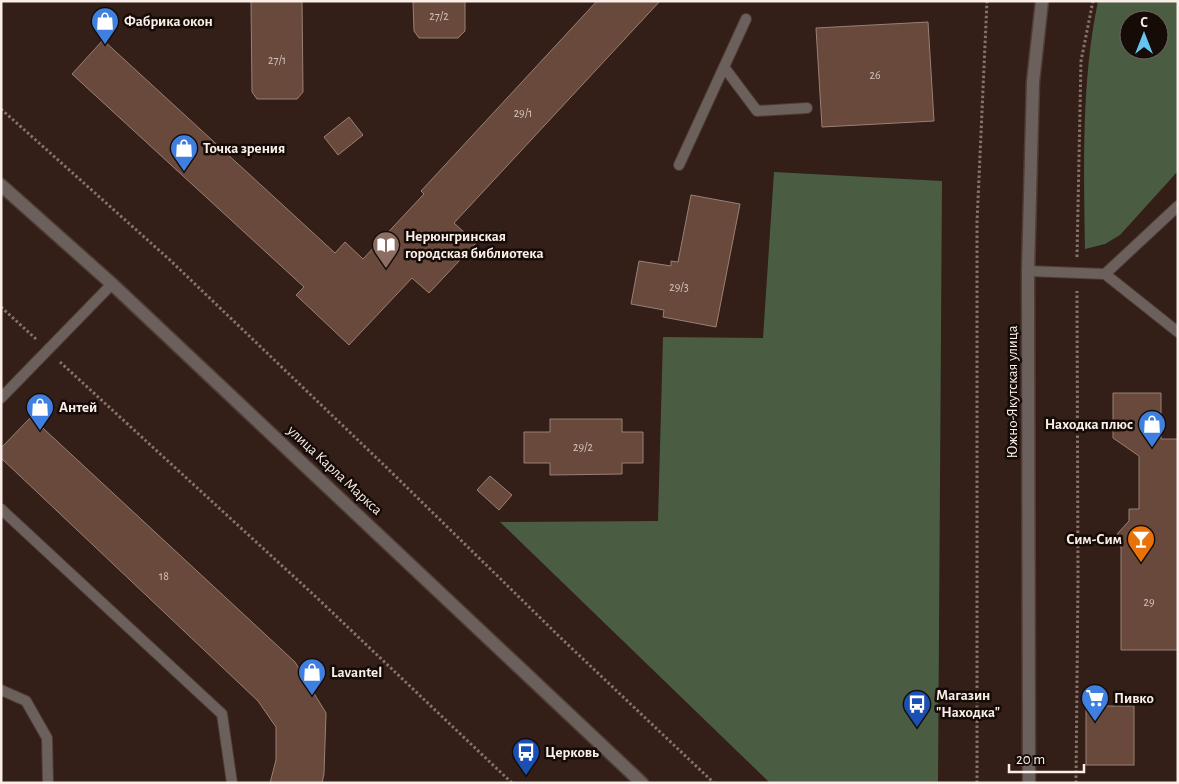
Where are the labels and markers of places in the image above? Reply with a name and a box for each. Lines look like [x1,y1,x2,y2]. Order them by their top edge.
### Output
shop icon: Фабрика окон [90,6,120,45]
place label: Фабрика окон [124,14,213,29]
shop icon: Точка зрения [169,133,199,172]
place label: Точка зрения [203,141,285,156]
place label: Нерюнгринская городская библиотека [405,229,544,261]
library icon: Нерюнгринская городская библиотека [371,230,401,269]
shop icon: Антей [25,392,55,431]
place label: Антей [59,400,97,415]
shop icon: Находка плюс [1137,409,1167,448]
place label: Находка плюс [1045,417,1133,432]
bar icon: Сим-Сим [1126,524,1156,563]
place label: Сим-Сим [1066,532,1122,547]
shop icon: Lavantel [297,657,327,696]
place label: Lavantel [331,665,382,680]
supermarket icon: Пивко [1080,683,1110,722]
place label: Магазин "Находка" [936,688,1000,720]
bus stop icon: Магазин "Находка" [902,689,932,728]
place label: Пивко [1114,691,1154,706]
bus stop icon: Церковь [511,737,541,776]
place label: Церковь [545,745,599,760]

